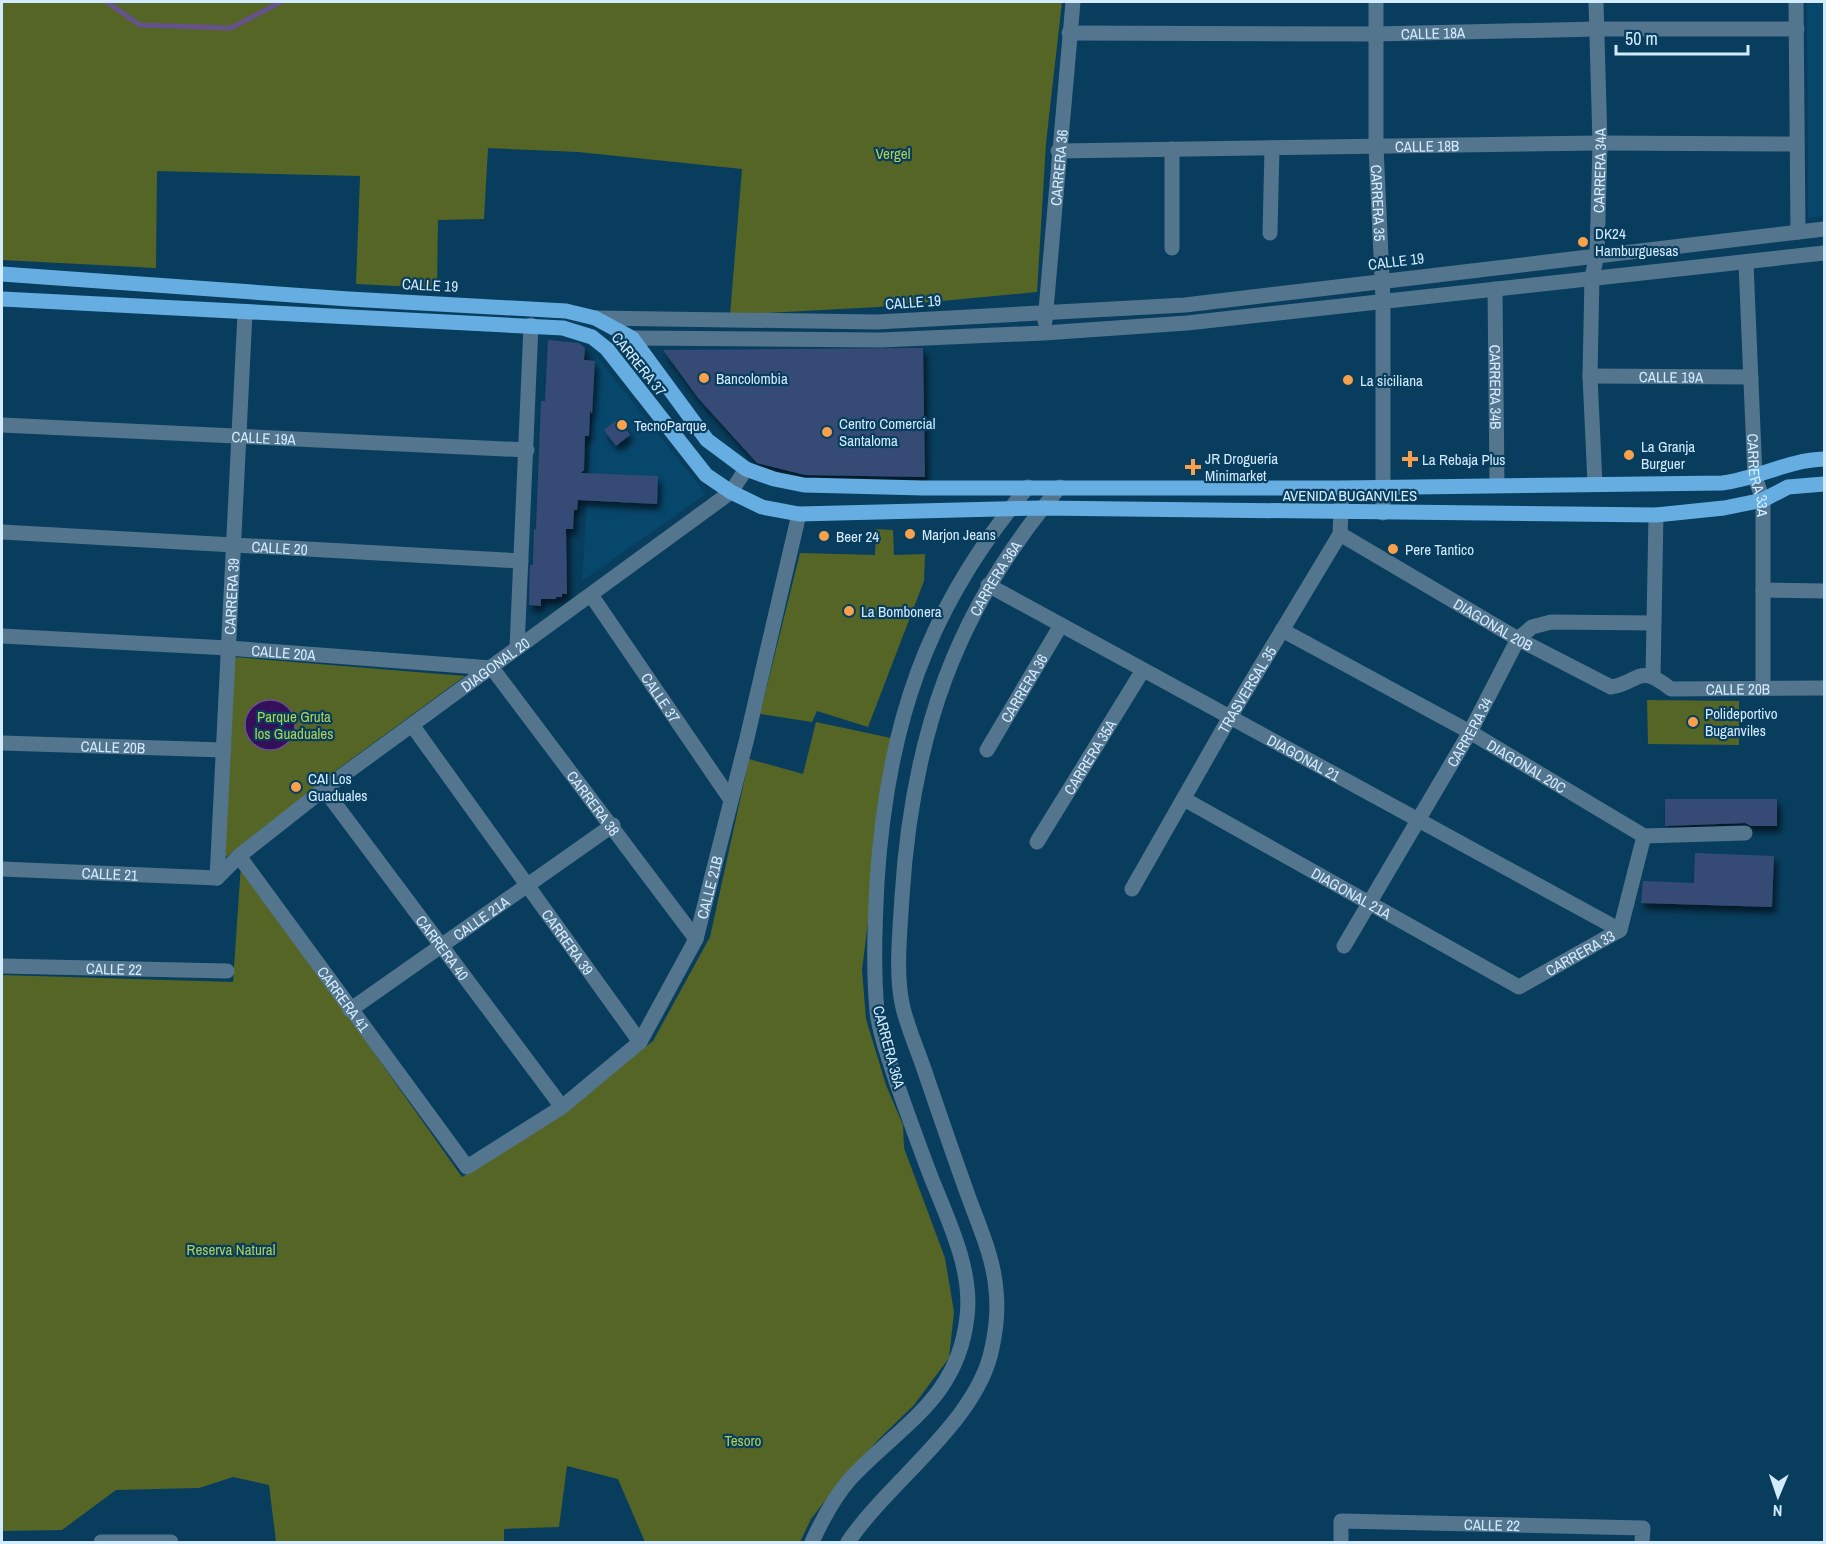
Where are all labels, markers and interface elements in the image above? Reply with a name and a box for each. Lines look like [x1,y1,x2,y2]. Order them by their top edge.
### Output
scale bar [1616,18,1748,56]
street label: CALLE 18A [1401,21,1466,44]
text: 50 m [1625,26,1658,51]
street label: CARRERA 34A [1588,127,1611,213]
street label: CARRERA 36 [1045,128,1072,207]
street label: CALLE 18B [1395,135,1459,157]
park label: Vergel [876,143,910,164]
street label: CARRERA 35 [1366,164,1391,242]
place label: DK24 Hamburguesas [1595,223,1678,261]
marker: DK24 Hamburguesas [1576,235,1590,249]
street label: CALLE 19 [1367,247,1425,275]
street label: CALLE 19 [401,273,459,297]
street label: CALLE 19 [884,290,942,314]
street label: CARRERA 37 [607,328,671,400]
street label: CARRERA 34B [1485,344,1507,430]
street label: CALLE 19A [1639,366,1704,387]
place label: Bancolombia [716,368,788,389]
place label: La siciliana [1360,370,1423,391]
marker: Bancolombia [697,371,711,385]
marker: La siciliana [1341,373,1355,387]
place label: Centro Comercial Santaloma [839,413,935,451]
place label: TecnoParque [634,415,707,436]
marker: TecnoParque [615,418,629,432]
street label: CALLE 19A [231,425,297,450]
marker: Centro Comercial Santaloma [820,425,834,439]
street label: CARRERA 33A [1743,433,1774,518]
place label: La Granja Burguer [1641,436,1695,474]
place label: JR Droguería Minimarket [1205,448,1278,486]
marker: La Granja Burguer [1622,448,1636,462]
place label: La Rebaja Plus [1422,449,1505,470]
marker: La Rebaja Plus [1403,452,1417,466]
marker: JR Droguería Minimarket [1186,460,1200,474]
street label: AVENIDA BUGANVILES [1282,485,1417,506]
place label: Marjon Jeans [922,524,996,545]
place label: Beer 24 [836,526,879,547]
marker: Marjon Jeans [903,527,917,541]
marker: Beer 24 [817,529,831,543]
street label: CALLE 20 [251,535,308,560]
street label: CARRERA 36A [964,536,1026,620]
place label: Pere Tantico [1405,539,1474,560]
marker: Pere Tantico [1386,542,1400,556]
street label: CARRERA 39 [219,557,243,635]
street label: DIAGONAL 20B [1450,593,1537,655]
place label: La Bombonera [861,601,942,622]
marker: La Bombonera [842,604,856,618]
street label: DIAGONAL 20 [456,632,534,696]
street label: CALLE 20A [251,639,317,665]
street label: TRASVERSAL 35 [1212,642,1281,737]
street label: CARRERA 36 [995,650,1052,726]
street label: CALLE 37 [636,668,686,727]
street label: CALLE 20B [1706,678,1770,699]
street label: CARRERA 34 [1441,693,1497,771]
place label: Polideportivo Buganviles [1705,703,1778,741]
park label: Parque Gruta los Guaduales [255,706,333,744]
street label: CARRERA 35A [1058,715,1121,798]
marker: Polideportivo Buganviles [1686,715,1700,729]
street label: DIAGONAL 21 [1264,729,1344,786]
street label: DIAGONAL 20C [1483,734,1571,798]
street label: CALLE 20B [80,735,145,758]
street label: CARRERA 38 [562,766,625,840]
place label: CAI Los Guaduales [308,768,368,806]
marker: CAI Los Guaduales [289,780,303,794]
street label: CALLE 21B [691,854,727,921]
street label: CALLE 21 [81,862,139,885]
street label: DIAGONAL 21A [1308,862,1396,924]
street label: CALLE 21A [449,890,514,945]
street label: CARRERA 39 [537,905,599,979]
street label: CARRERA 40 [411,911,474,985]
street label: CARRERA 33 [1541,925,1619,981]
street label: CALLE 22 [86,957,142,980]
street label: CARRERA 41 [313,962,375,1036]
street label: CARRERA 36A [868,1003,910,1091]
park label: Reserva Natural [187,1239,275,1260]
park label: Tesoro [725,1430,762,1451]
north arrow [1748,1466,1808,1526]
text: N [1772,1500,1783,1522]
street label: CALLE 22 [1464,1513,1520,1536]

